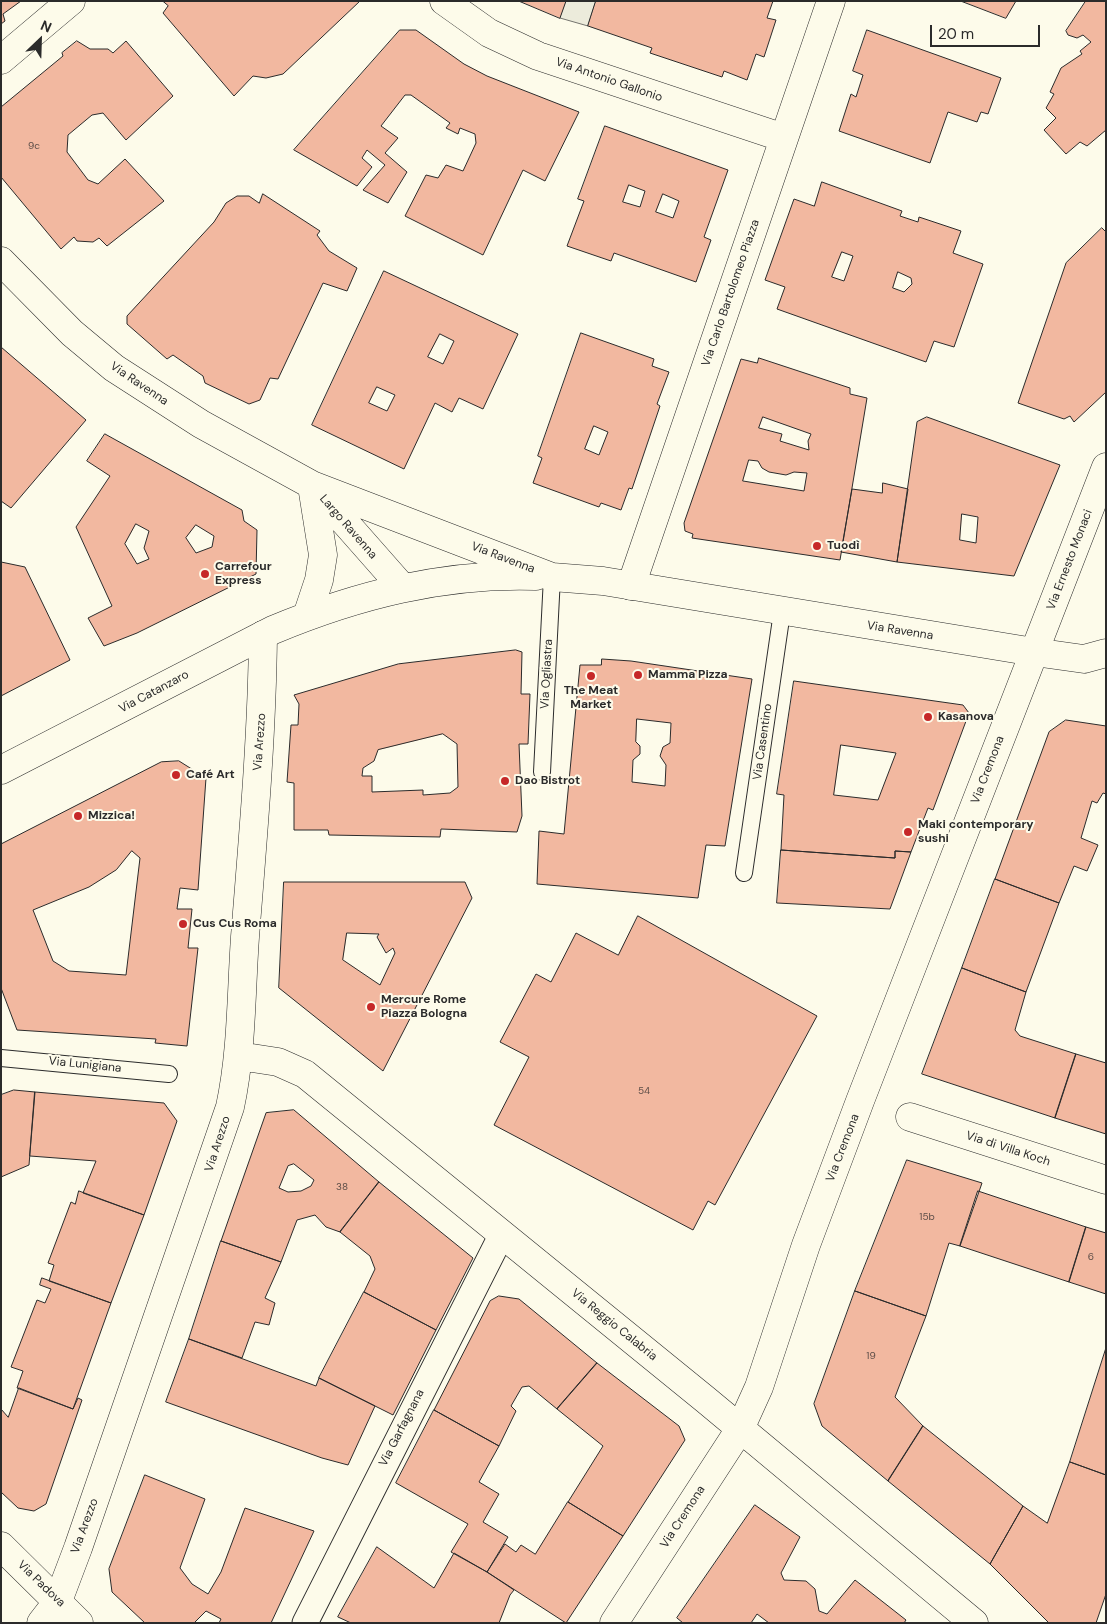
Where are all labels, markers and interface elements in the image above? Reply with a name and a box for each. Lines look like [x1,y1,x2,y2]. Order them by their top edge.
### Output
north arrow [15,15,65,65]
scale bar [932,15,1042,47]
text: N [38,16,54,37]
text: 20 m [938,24,974,44]
street label: Via Antonio Gallonio [554,55,664,105]
house number: 9c [28,140,40,152]
street label: Via Carlo Bartolomeo Piazza [699,218,763,368]
street label: Via Ravenna [107,359,171,409]
street label: Largo Ravenna [316,492,380,562]
street label: Via Ernesto Monaci [1044,508,1096,612]
street label: Via Ravenna [469,539,537,577]
place label: Tuodì [827,539,859,553]
marker: Tuodì [811,540,823,552]
place label: Carrefour Express [215,560,272,588]
marker: Carrefour Express [199,568,211,580]
street label: Via Ravenna [866,619,934,643]
street label: Via Ogliastra [538,639,556,709]
street label: Via Catanzaro [117,668,191,716]
place label: Mamma Pizza [648,668,728,682]
marker: Mamma Pizza [632,669,644,681]
marker: The Meat Market [585,670,597,682]
place label: The Meat Market [564,684,618,712]
street label: Via Casentino [751,703,775,781]
place label: Kasanova [938,710,994,724]
marker: Kasanova [922,711,934,723]
street label: Via Arezzo [251,713,269,771]
street label: Via Cremona [968,734,1008,806]
place label: Café Art [186,768,235,782]
marker: Café Art [170,769,182,781]
place label: Dao Bistrot [515,774,580,788]
marker: Dao Bistrot [499,775,511,787]
place label: Mizzica! [88,809,135,823]
marker: Mizzica! [72,810,84,822]
place label: Maki contemporary sushi [918,818,1034,846]
marker: Maki contemporary sushi [902,826,914,838]
place label: Cus Cus Roma [193,917,277,931]
marker: Cus Cus Roma [177,918,189,930]
place label: Mercure Rome Piazza Bologna [381,993,467,1021]
marker: Mercure Rome Piazza Bologna [365,1001,377,1013]
street label: Via Lunigiana [48,1054,122,1076]
house number: 54 [638,1085,650,1097]
street label: Via Cremona [823,1112,863,1184]
street label: Via Arezzo [202,1114,234,1174]
street label: Via di Villa Koch [964,1129,1052,1169]
house number: 38 [336,1181,348,1193]
house number: 15b [919,1211,935,1223]
house number: 6 [1088,1251,1094,1263]
street label: Via Reggio Calabria [568,1286,660,1364]
house number: 19 [866,1350,876,1362]
street label: Via Garfagnana [376,1387,428,1469]
street label: Via Cremona [657,1483,709,1551]
street label: Via Arezzo [68,1496,102,1556]
street label: Via Padova [14,1558,68,1610]

